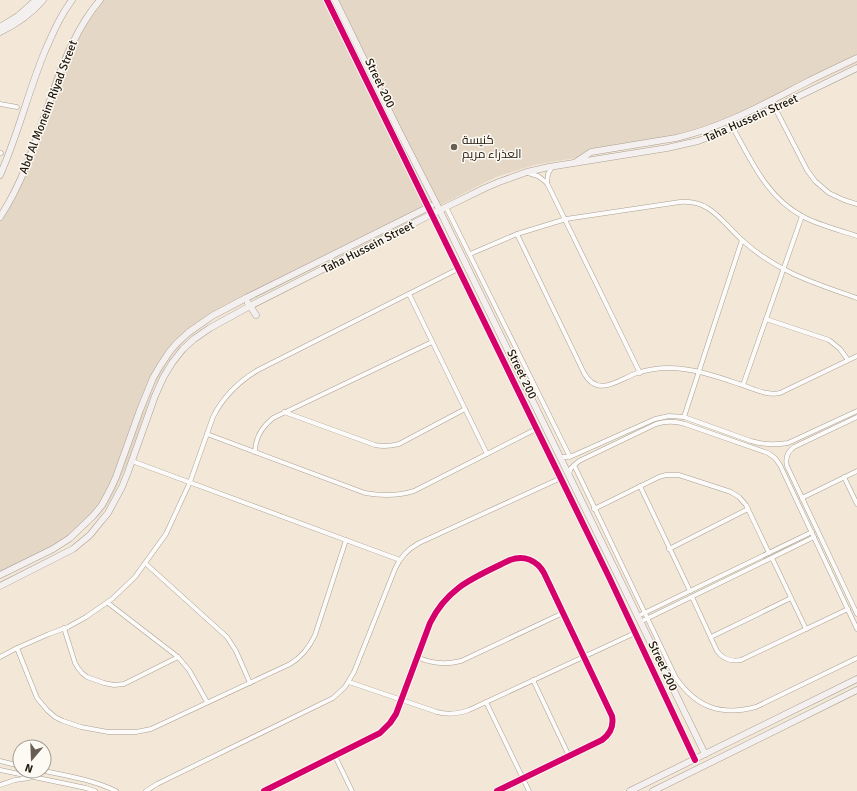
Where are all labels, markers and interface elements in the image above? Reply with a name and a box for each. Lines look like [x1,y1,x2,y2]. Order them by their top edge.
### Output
street label: Abd Al Moneim Riyad Street [16,38,81,176]
street label: Street 200 [361,56,398,110]
street label: Taha Hussein Street [702,91,800,146]
place label: كنيسة العذراء مريم [462,133,522,162]
marker: كنيسة العذراء مريم [449,142,459,152]
street label: Taha Hussein Street [320,218,417,277]
street label: Street 200 [503,347,540,401]
street label: Street 200 [644,639,681,694]
north arrow [12,739,52,779]
text: N [23,761,35,775]

